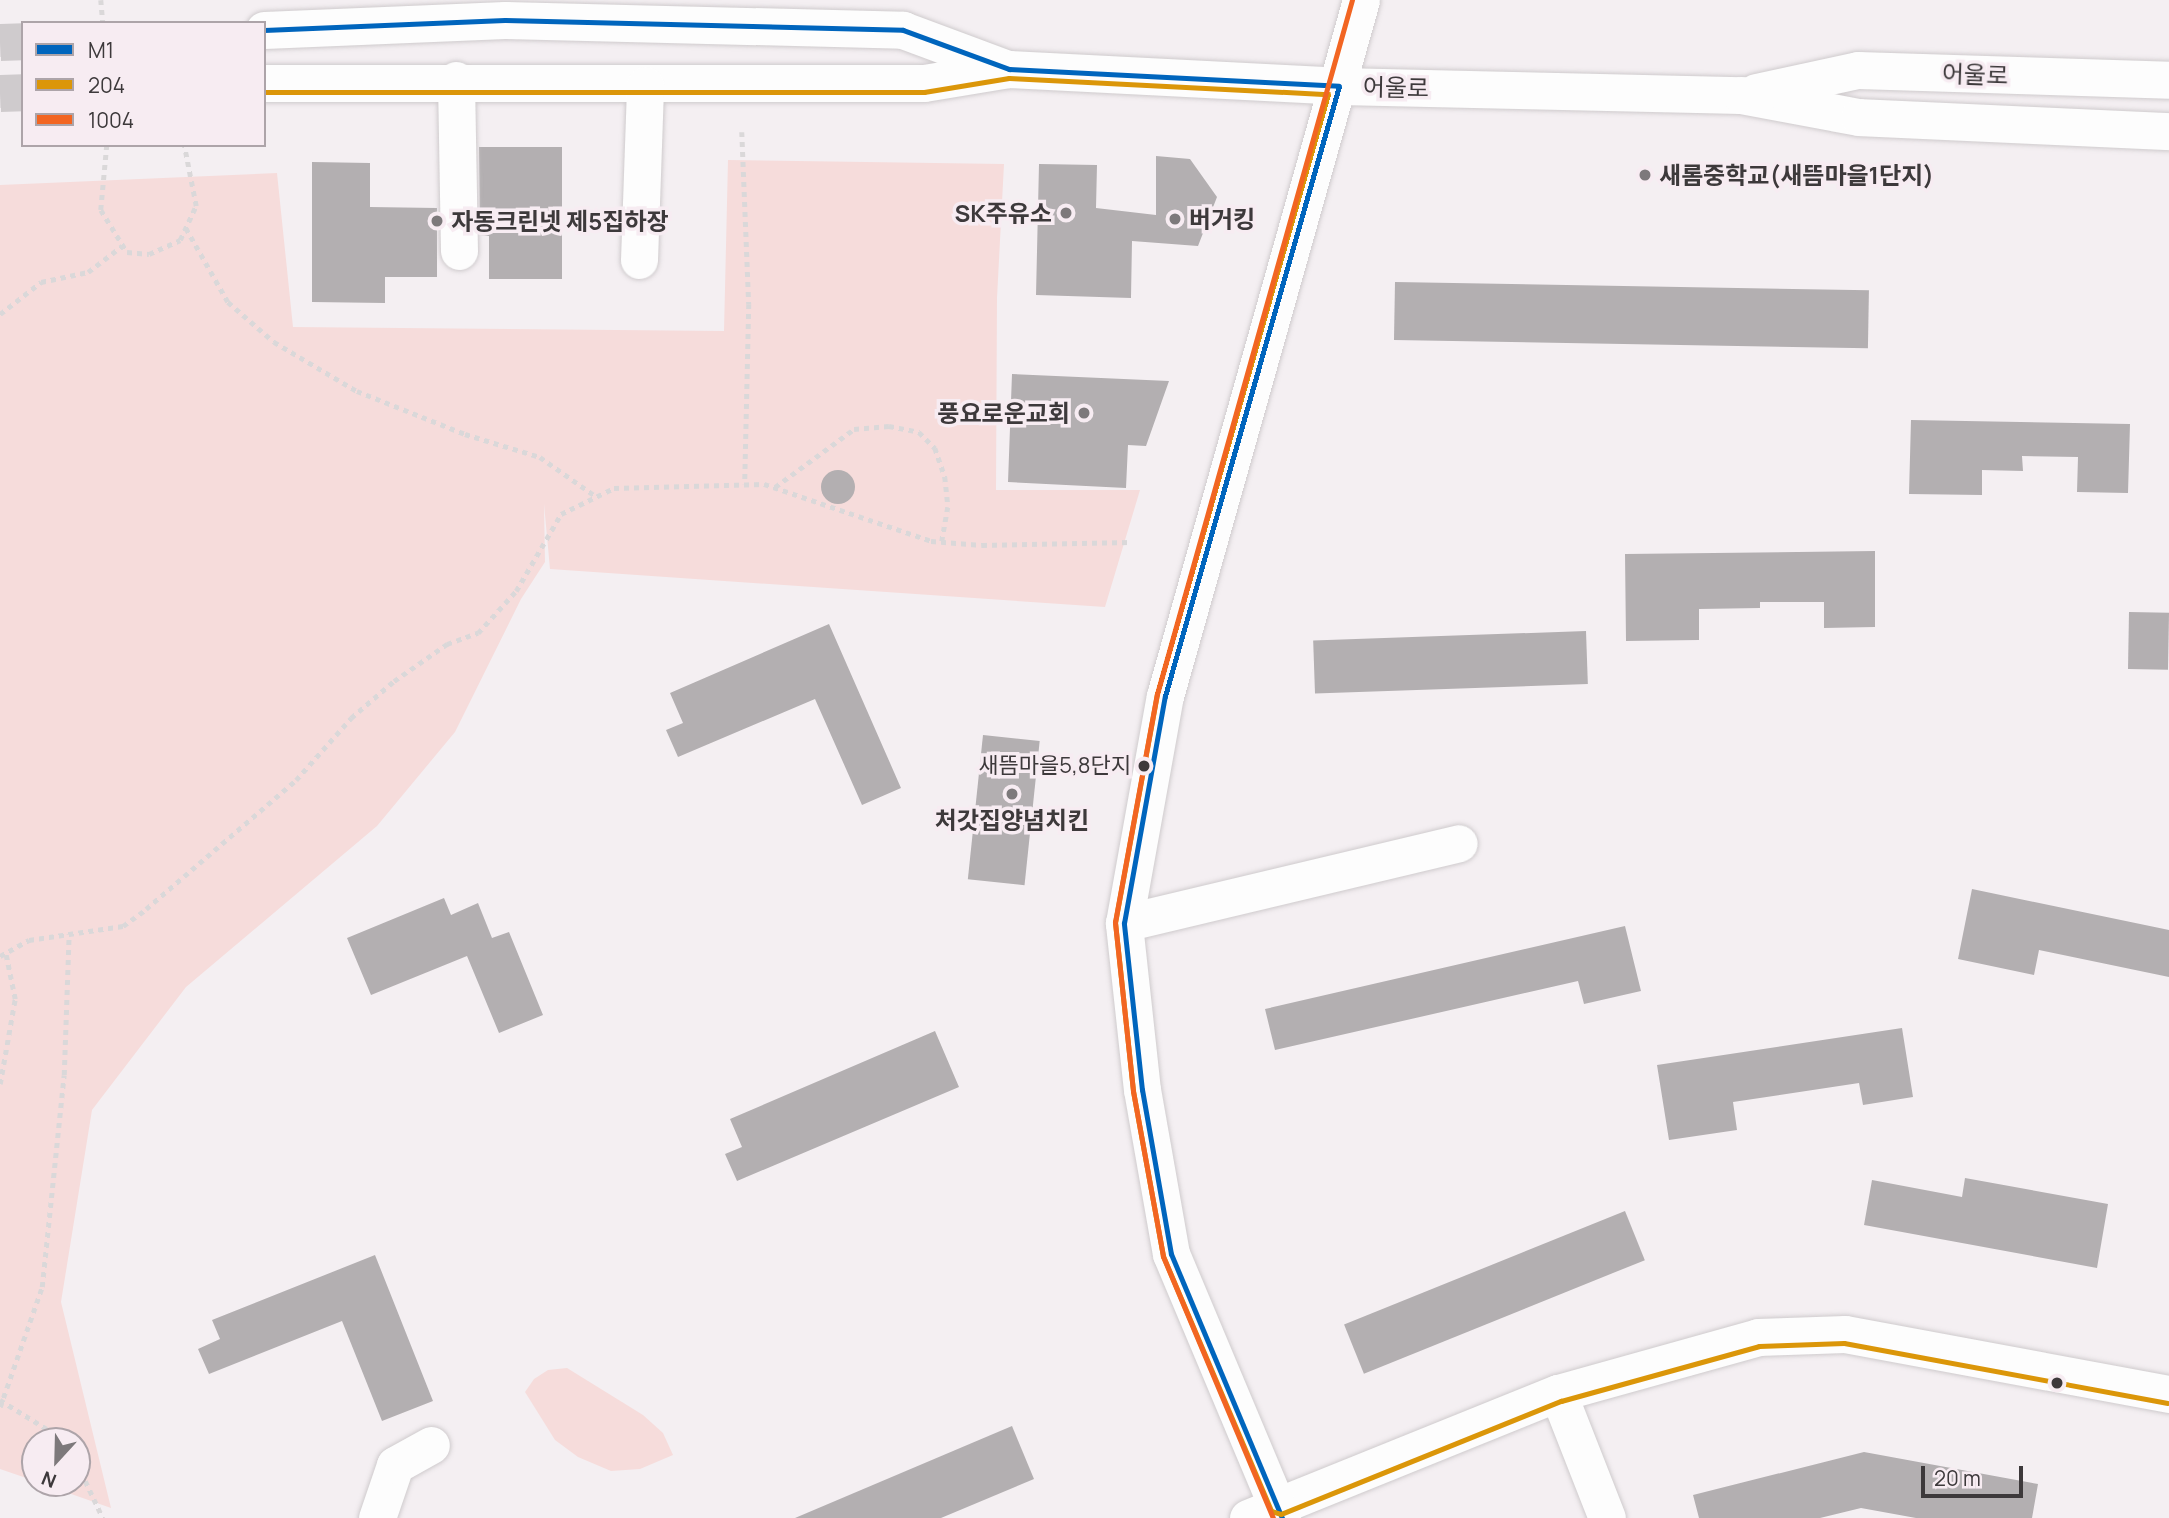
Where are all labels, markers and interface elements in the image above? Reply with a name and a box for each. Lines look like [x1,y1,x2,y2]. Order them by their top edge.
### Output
legend [21,21,266,147]
text: M1 [88,36,114,64]
street label: 어울로 [1941,58,2009,90]
text: 204 [88,71,125,99]
street label: 어울로 [1363,72,1429,102]
text: 1004 [88,106,134,134]
place label: 새롬중학교(새뜸마을1단지) [1659,161,1934,189]
marker: 새롬중학교(새뜸마을1단지) [1637,167,1653,183]
place label: SK주유소 [954,199,1052,227]
marker: SK주유소 [1058,205,1074,221]
place label: 버거킹 [1189,205,1255,233]
place label: 자동크린넷 제5집하장 [451,207,669,235]
marker: 버거킹 [1167,211,1183,227]
marker: 자동크린넷 제5집하장 [429,213,445,229]
place label: 풍요로운교회 [938,399,1070,427]
marker: 풍요로운교회 [1076,405,1092,421]
place label: 새뜸마을5,8단지 [978,753,1131,779]
marker: 새뜸마을5,8단지 [1137,759,1151,773]
marker: 처갓집양념치킨 [1004,786,1020,802]
place label: 처갓집양념치킨 [935,806,1089,834]
unlabelled marker [2050,1376,2064,1390]
north arrow [21,1427,91,1497]
scale bar [1924,1452,2025,1496]
text: 20 m [1934,1464,1981,1492]
text: N [38,1465,60,1494]

